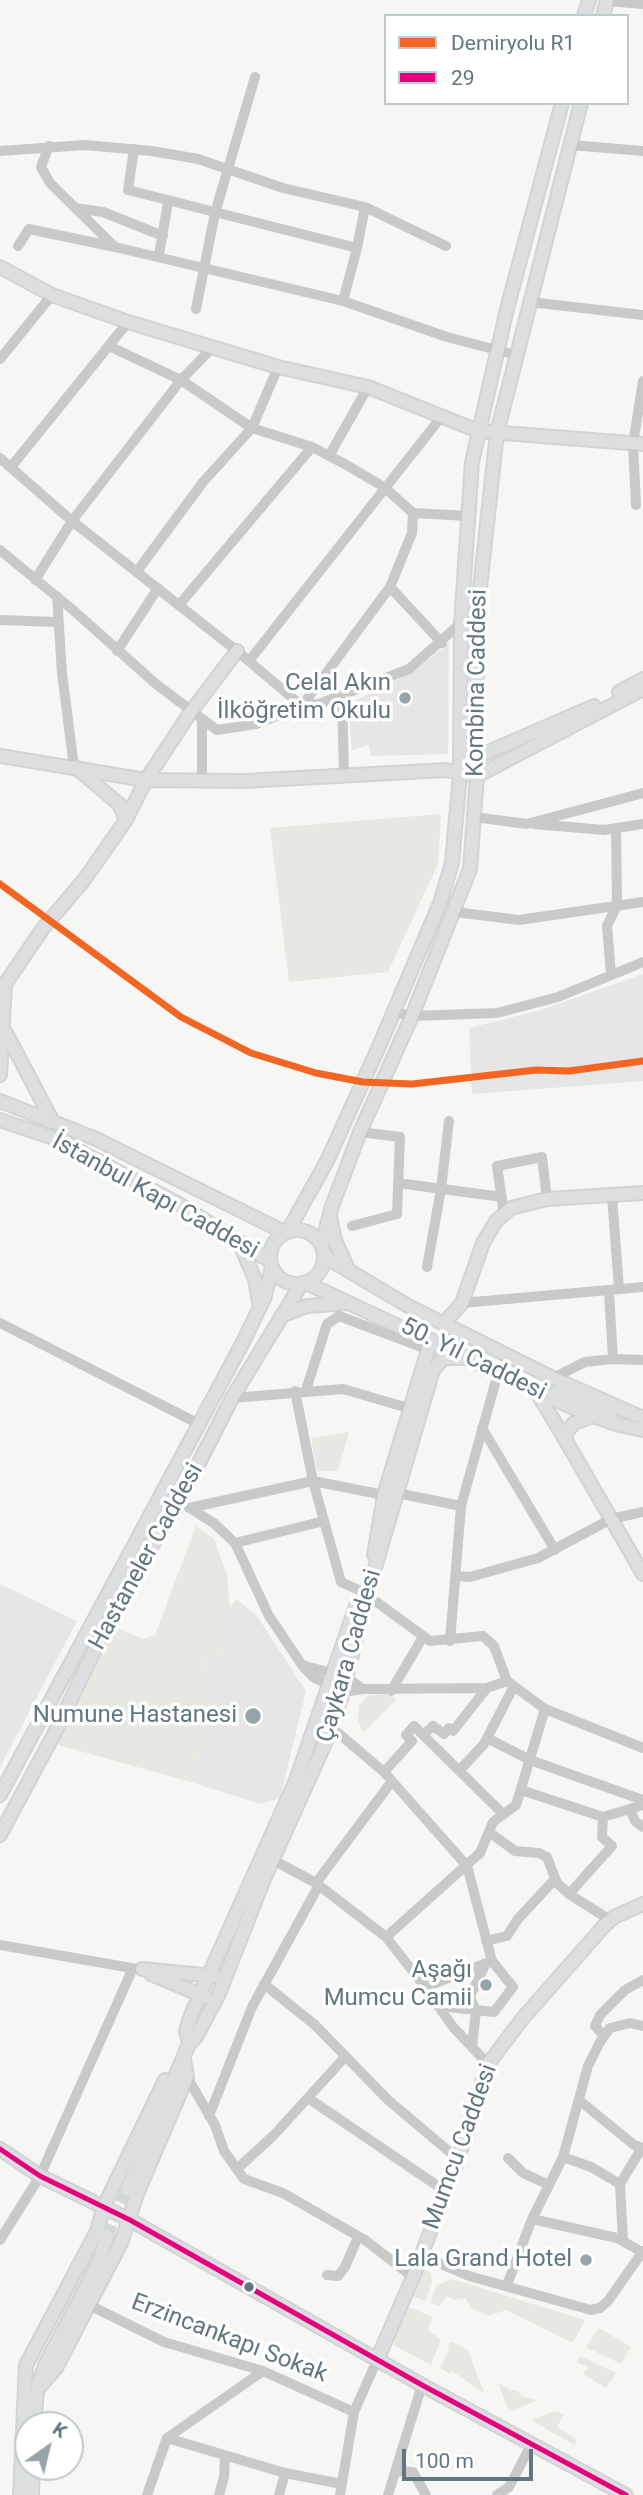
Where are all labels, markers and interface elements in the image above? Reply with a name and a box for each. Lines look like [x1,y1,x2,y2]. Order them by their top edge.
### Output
legend [384,14,629,105]
text: Demiryolu R1 [451,31,575,55]
text: 29 [451,66,475,90]
street label: Kombina Caddesi [462,589,494,777]
place label: Celal Akın İlköğretim Okulu [217,670,391,726]
marker: Celal Akın İlköğretim Okulu [397,690,413,706]
street label: İstanbul Kapı Caddesi [47,1128,263,1266]
street label: 50. Yıl Caddesi [396,1312,550,1408]
street label: Hastaneler Caddesi [84,1459,210,1655]
street label: Çaykara Caddesi [312,1566,388,1746]
place label: Numune Hastanesi [33,1702,237,1730]
marker: Numune Hastanesi [243,1706,263,1726]
place label: Aşağı Mumcu Camii [324,1957,472,2013]
marker: Aşağı Mumcu Camii [478,1977,494,1993]
street label: Mumcu Caddesi [418,2060,504,2234]
place label: Lala Grand Hotel [394,2246,572,2274]
marker: Lala Grand Hotel [578,2252,594,2268]
unlabelled marker [242,2280,256,2294]
street label: Erzincankapı Sokak [127,2288,331,2390]
north arrow [14,2411,84,2481]
text: K [48,2417,71,2443]
scale bar [405,2436,536,2480]
text: 100 m [415,2449,474,2473]

